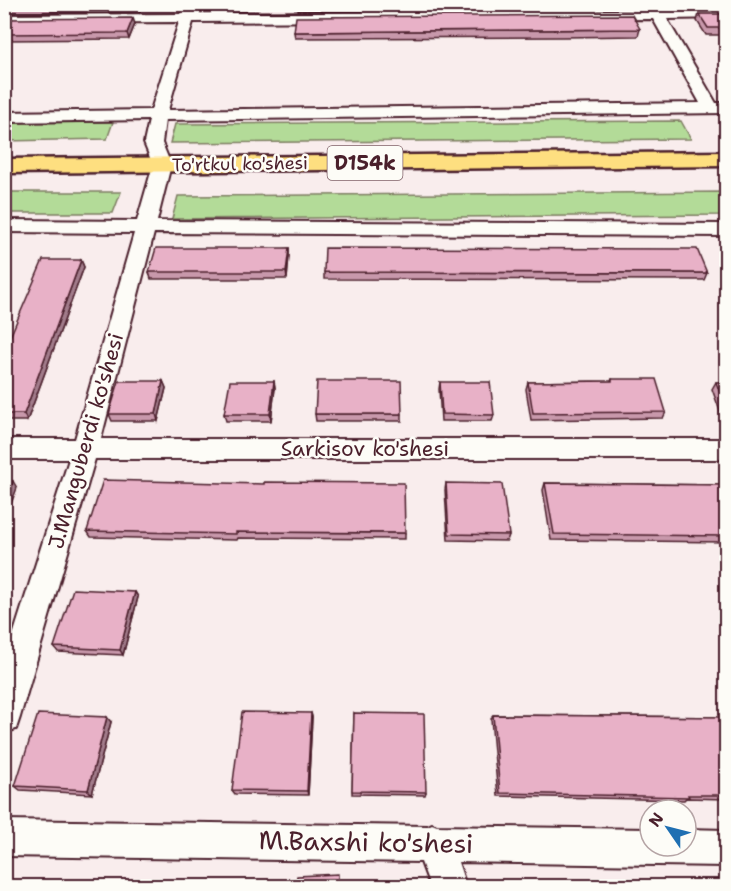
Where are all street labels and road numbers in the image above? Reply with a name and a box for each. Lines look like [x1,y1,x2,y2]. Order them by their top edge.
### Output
road number: D154k [328,146,403,180]
street label: To'rtkul ko'shesi [172,151,308,177]
street label: J.Manguberdi ko'shesi [42,330,130,552]
street label: Sarkisov ko'shesi [281,435,449,463]
street label: M.Baxshi ko'shesi [258,822,474,861]

